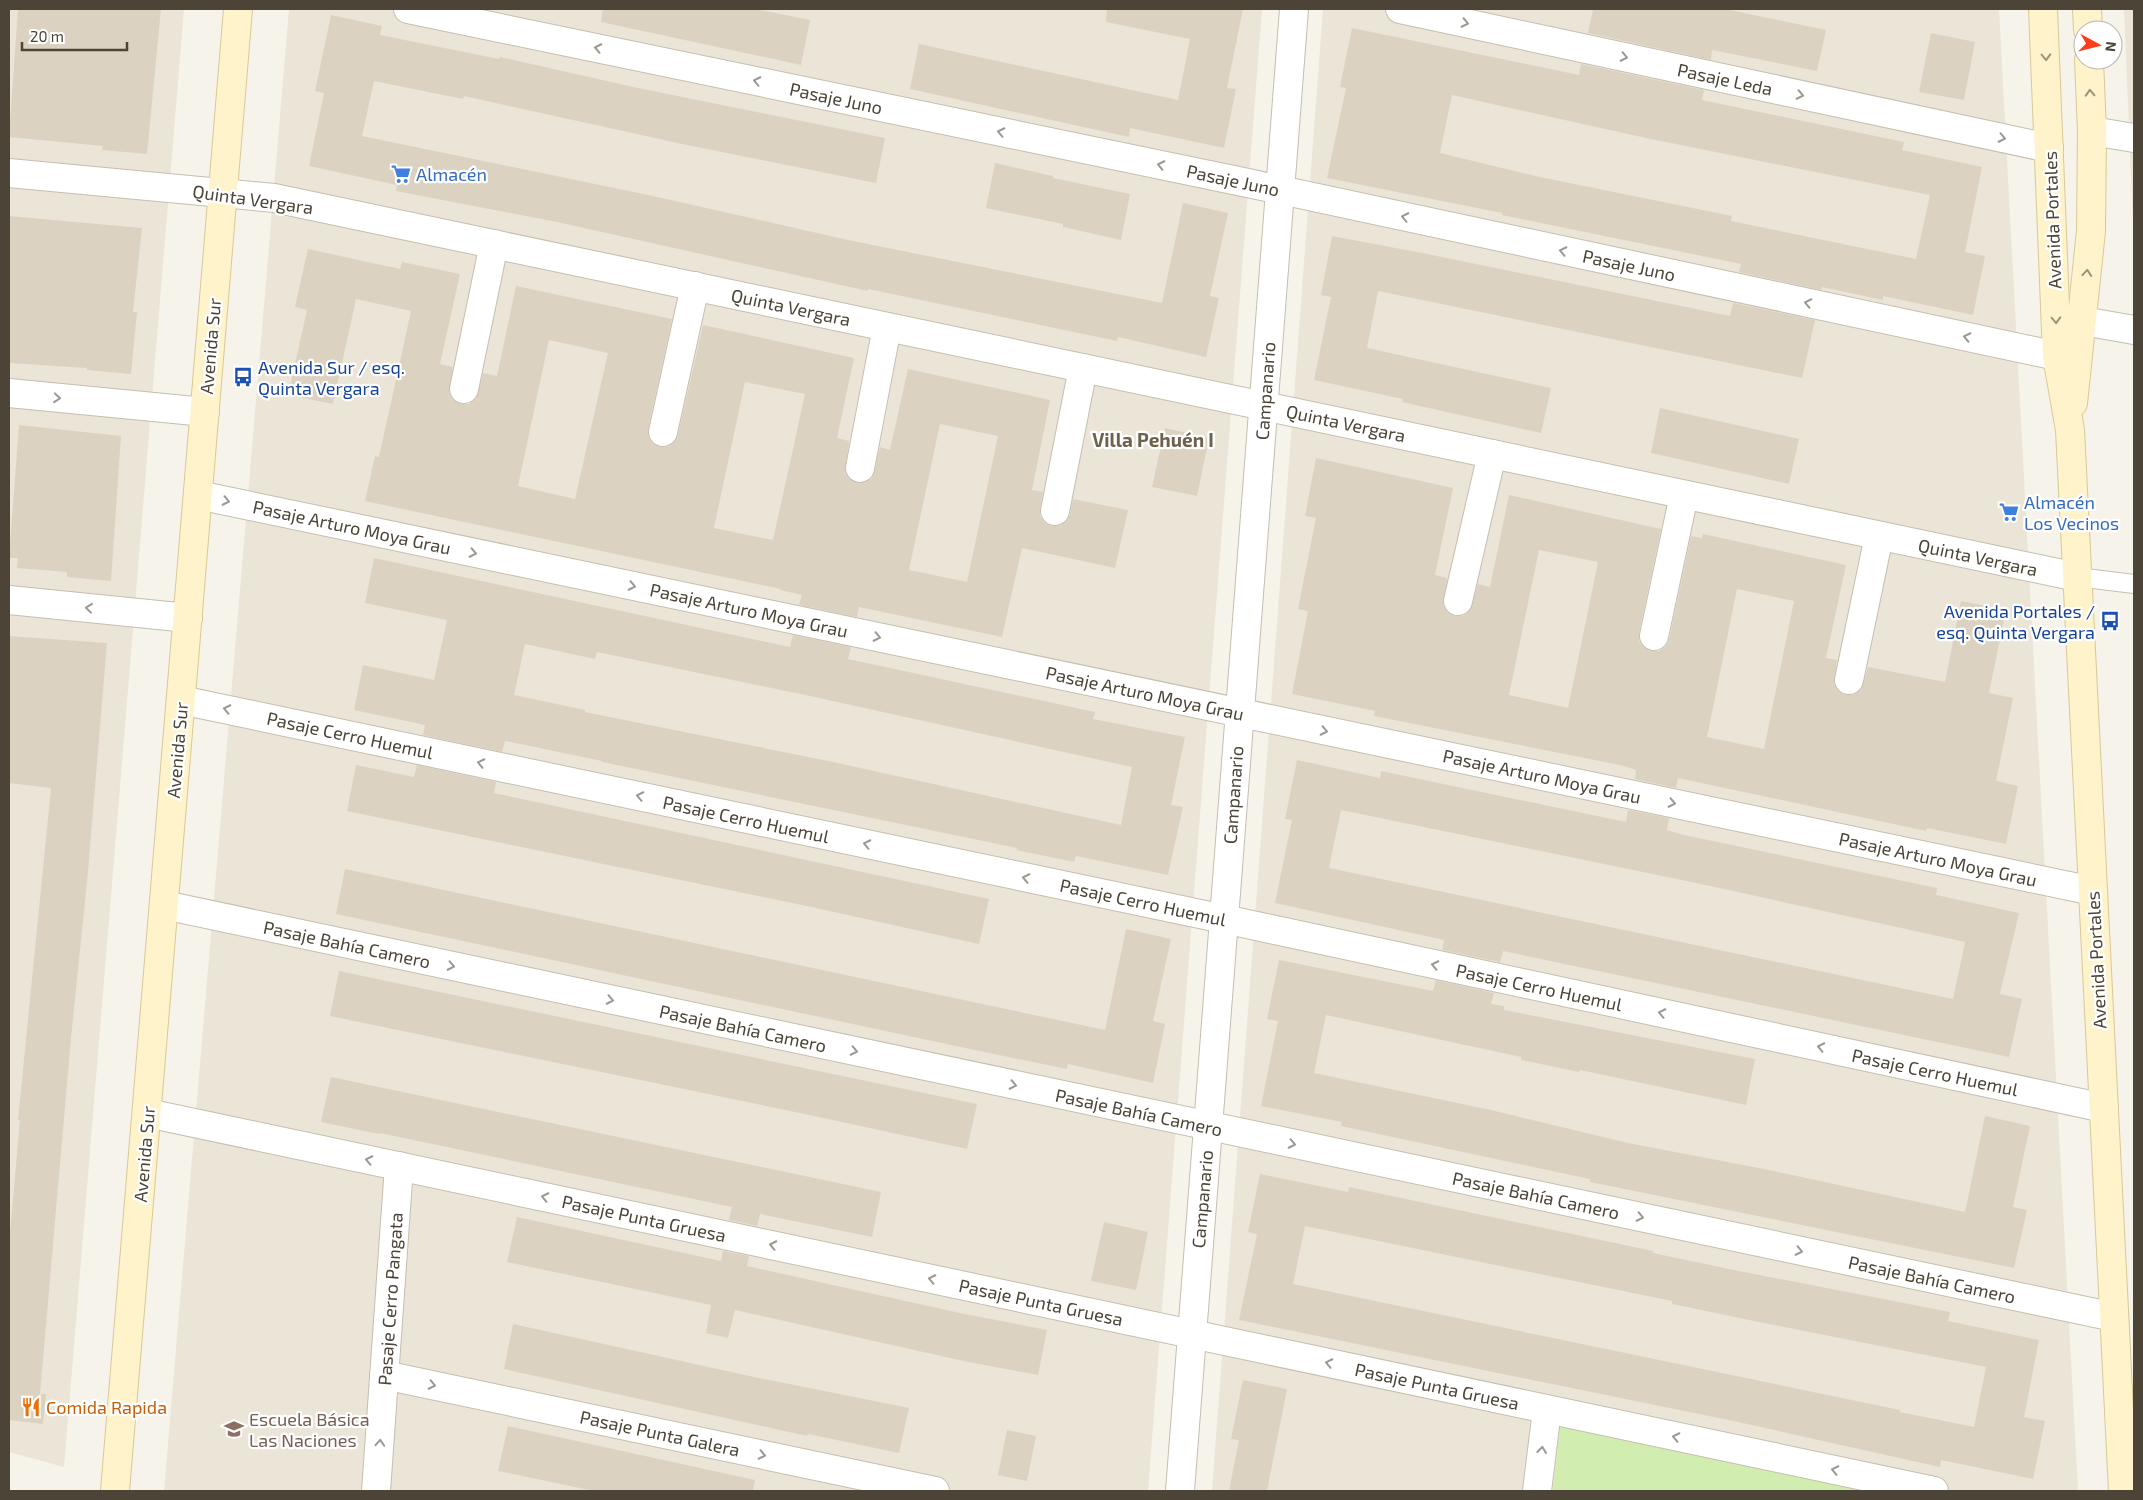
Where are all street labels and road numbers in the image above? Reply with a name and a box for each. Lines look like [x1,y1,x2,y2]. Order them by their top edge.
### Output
street label: Pasaje Leda [1675,58,1775,100]
street label: Pasaje Juno [788,77,884,119]
street label: Avenida Portales [2039,151,2065,289]
street label: Pasaje Juno [1185,159,1281,201]
street label: Quinta Vergara [191,180,315,218]
street label: Pasaje Juno [1581,244,1677,286]
street label: Quinta Vergara [729,284,853,330]
street label: Avenida Sur [195,297,225,395]
street label: Campanario [1251,341,1279,441]
street label: Quinta Vergara [1284,400,1408,446]
street label: Pasaje Arturo Moya Grau [251,495,453,559]
street label: Quinta Vergara [1916,534,2040,580]
street label: Pasaje Arturo Moya Grau [648,578,850,642]
street label: Pasaje Arturo Moya Grau [1044,661,1246,725]
street label: Avenida Sur [162,701,192,799]
street label: Pasaje Cerro Huemul [265,707,436,763]
street label: Pasaje Arturo Moya Grau [1441,744,1643,808]
street label: Campanario [1219,745,1247,845]
street label: Pasaje Cerro Huemul [661,791,832,847]
street label: Pasaje Arturo Moya Grau [1837,827,2039,891]
street label: Pasaje Cerro Huemul [1058,874,1229,930]
street label: Avenida Portales [2081,891,2111,1029]
street label: Pasaje Bahía Camero [261,916,433,972]
street label: Pasaje Cerro Huemul [1454,959,1625,1015]
street label: Pasaje Bahía Camero [657,1000,829,1056]
street label: Pasaje Cerro Huemul [1850,1044,2021,1100]
street label: Pasaje Bahía Camero [1053,1084,1225,1140]
street label: Avenida Sur [129,1105,159,1203]
street label: Campanario [1187,1149,1217,1249]
street label: Pasaje Bahía Camero [1450,1167,1622,1223]
street label: Pasaje Punta Gruesa [560,1190,728,1246]
street label: Pasaje Cerro Pangata [373,1212,407,1386]
street label: Pasaje Bahía Camero [1846,1251,2018,1307]
street label: Pasaje Punta Gruesa [957,1274,1125,1330]
street label: Pasaje Punta Gruesa [1353,1358,1521,1414]
street label: Pasaje Punta Galera [578,1405,742,1461]

